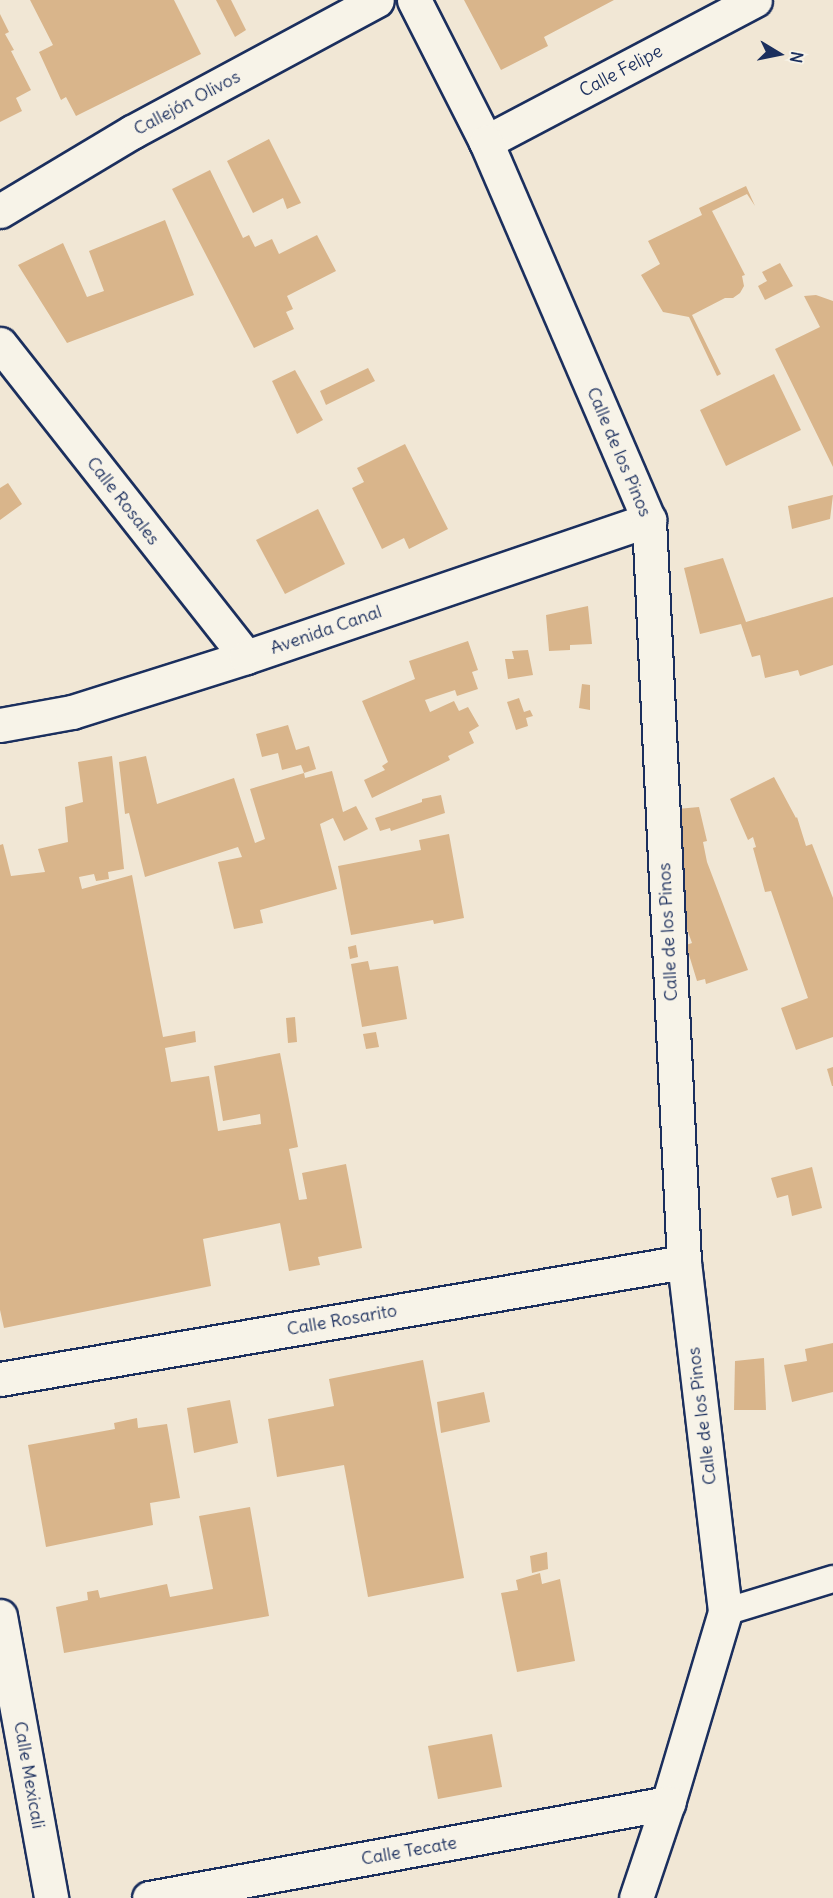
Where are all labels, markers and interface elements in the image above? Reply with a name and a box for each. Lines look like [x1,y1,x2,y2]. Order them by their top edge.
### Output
north arrow [749,24,809,84]
street label: Calle Felipe [576,40,666,102]
text: N [786,50,808,64]
street label: Callejón Olivos [130,66,244,140]
street label: Calle de los Pinos [582,384,656,520]
street label: Calle Rosales [82,453,164,549]
street label: Avenida Canal [268,601,384,659]
street label: Calle de los Pinos [654,862,682,1002]
street label: Calle Rosarito [285,1300,399,1340]
street label: Calle de los Pinos [683,1346,721,1486]
street label: Calle Mexicali [9,1720,49,1830]
street label: Calle Tecate [359,1832,459,1870]

